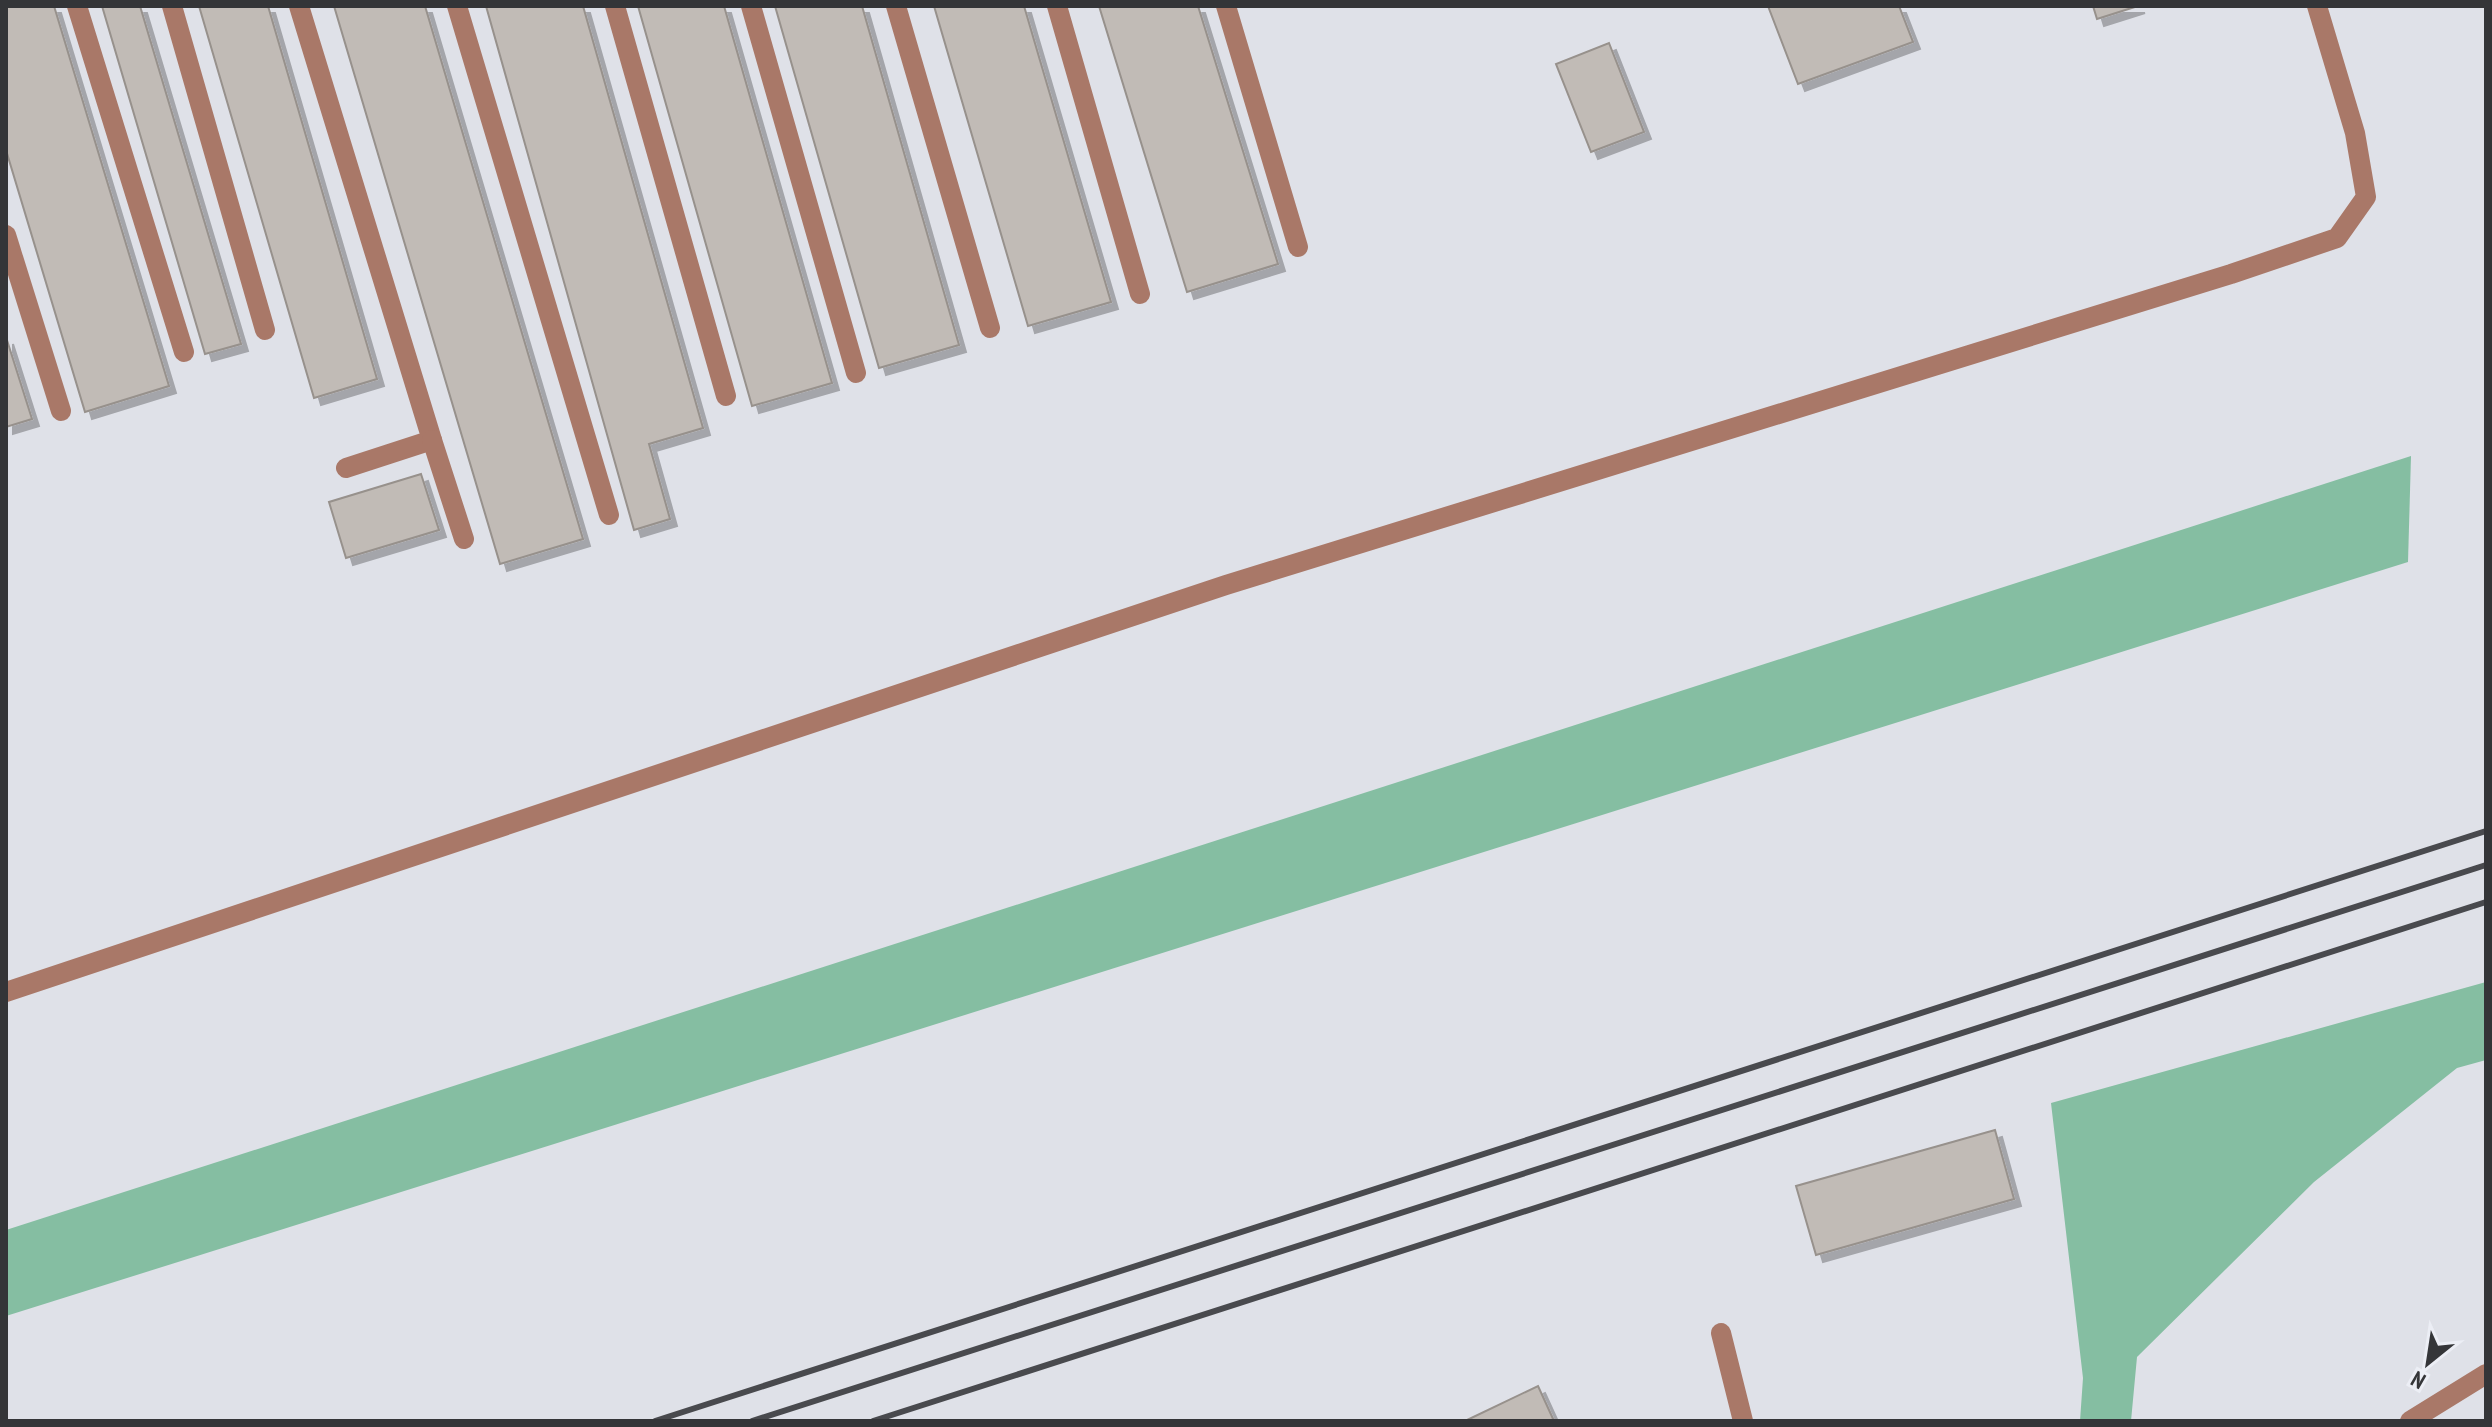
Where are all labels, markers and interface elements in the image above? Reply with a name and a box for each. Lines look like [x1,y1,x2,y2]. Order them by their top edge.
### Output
north arrow [2388,1323,2468,1403]
text: N [2406,1365,2430,1395]

